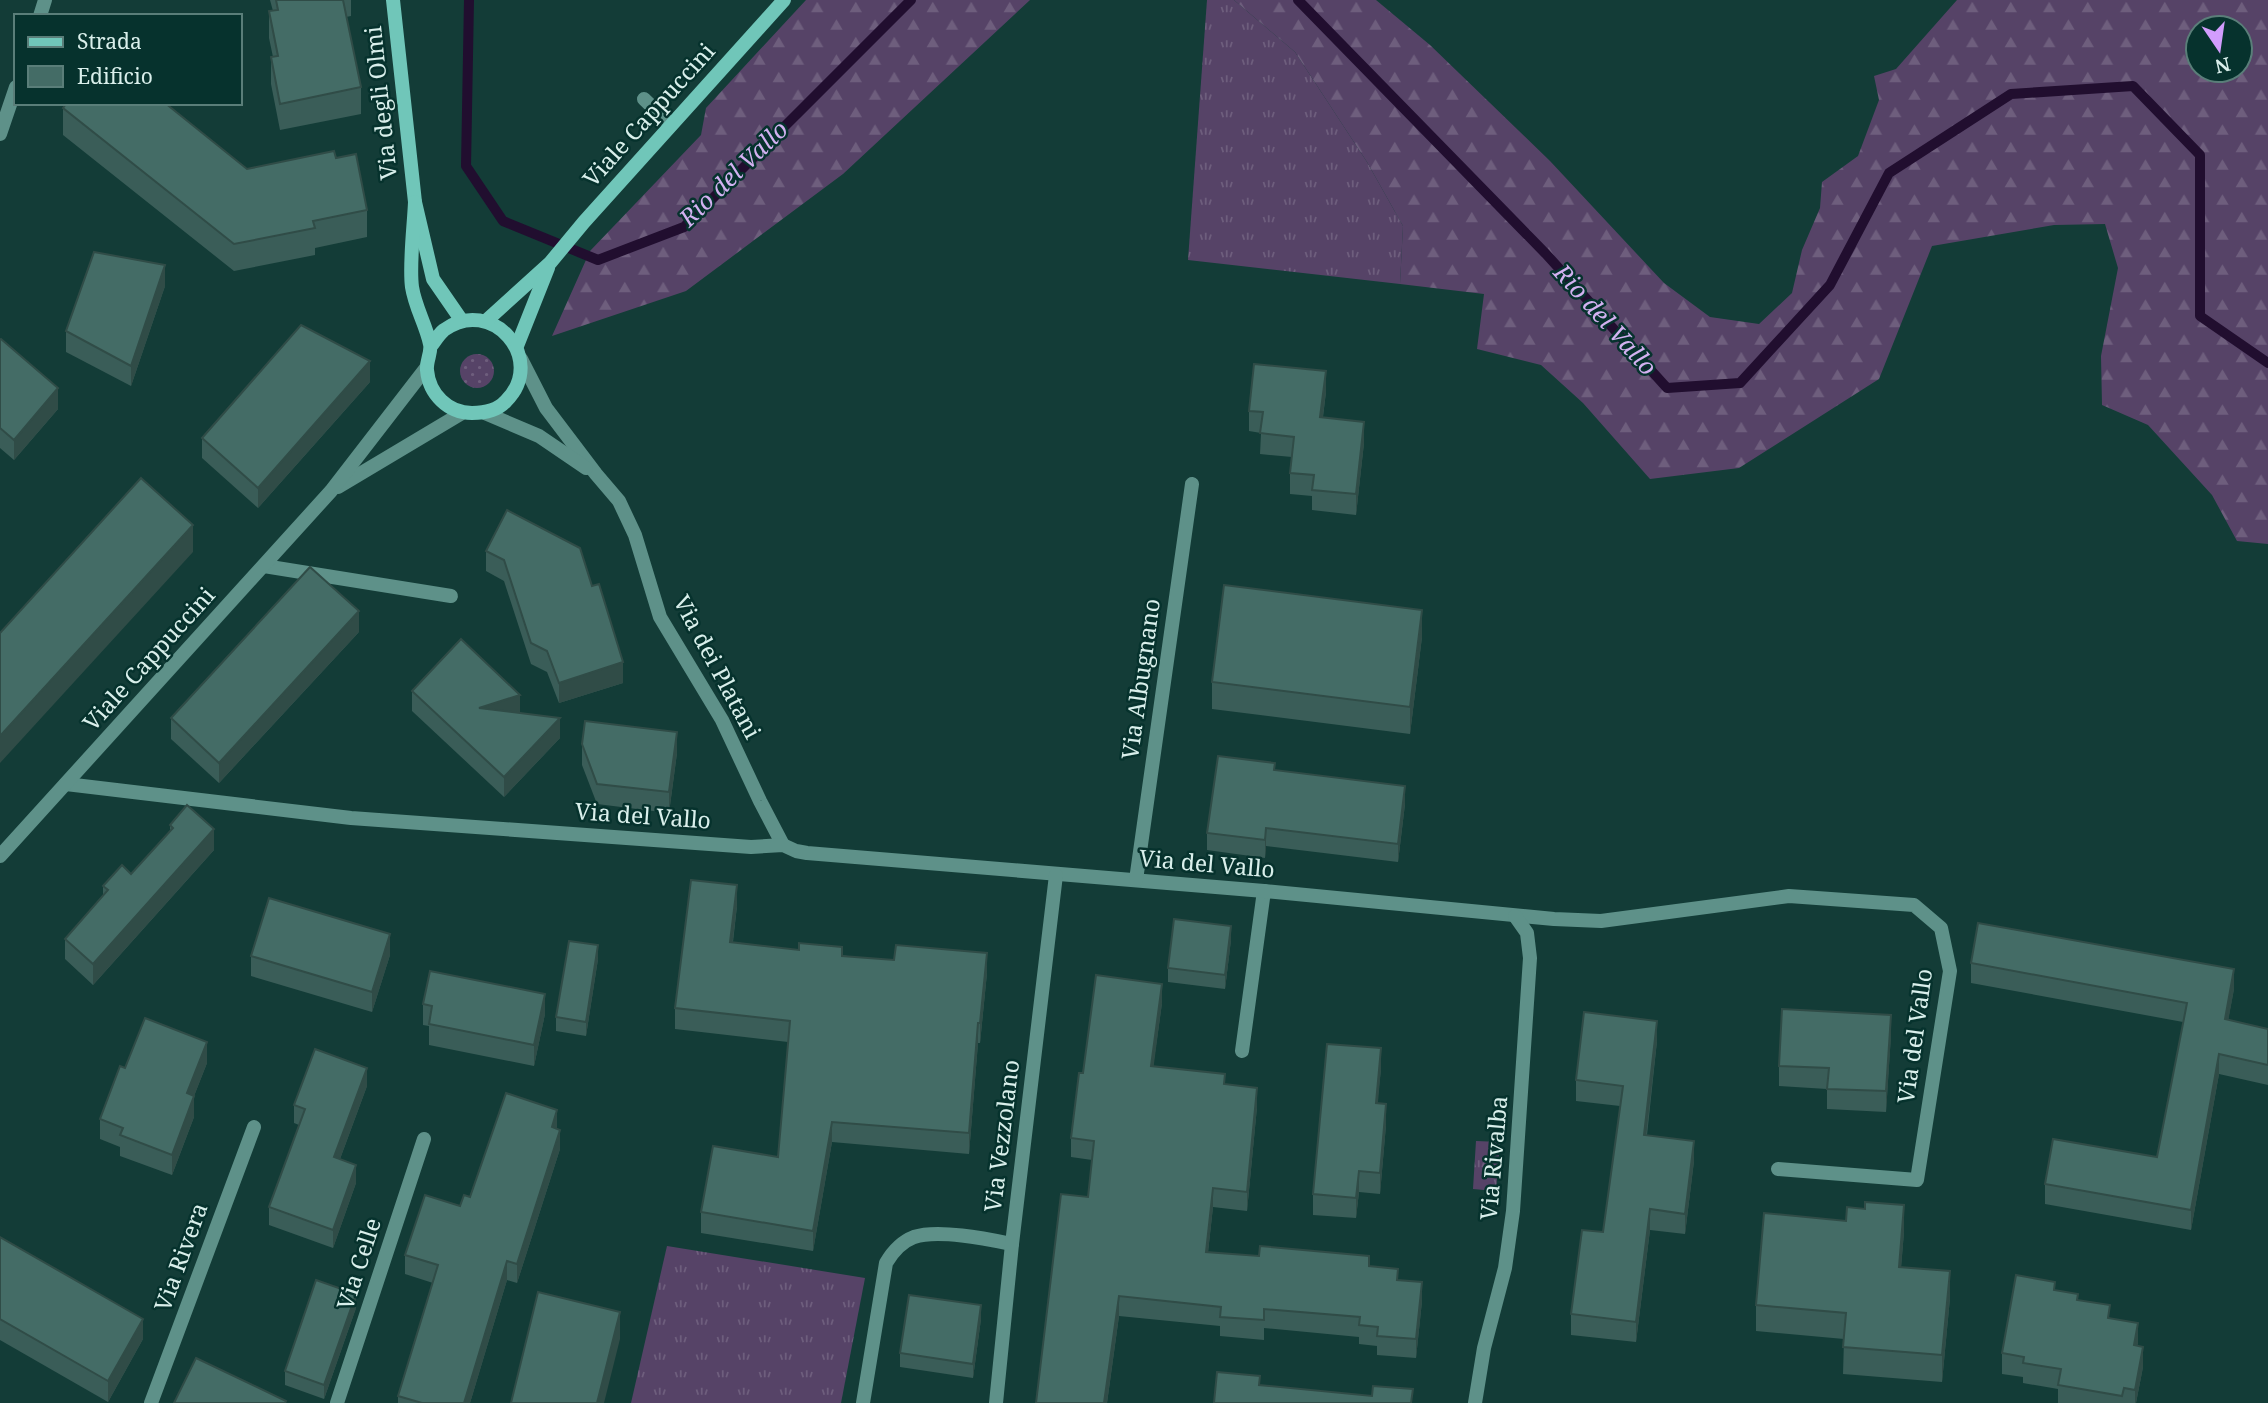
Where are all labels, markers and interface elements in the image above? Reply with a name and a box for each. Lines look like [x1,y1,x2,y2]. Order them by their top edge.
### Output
legend [14,14,242,105]
north arrow [2184,14,2254,84]
street label: Via degli Olmi [356,24,404,182]
text: Strada [77,27,142,55]
street label: Viale Cappuccini [575,35,722,193]
text: N [2213,51,2233,80]
text: Edificio [77,62,153,90]
water label: Rio del Vallo [671,113,795,234]
water label: Rio del Vallo [1546,255,1665,382]
street label: Viale Cappuccini [75,579,222,737]
street label: Via dei Platani [666,589,770,745]
street label: Via Albugnano [1113,596,1167,761]
street label: Via del Vallo [574,794,712,836]
street label: Via del Vallo [1138,841,1276,885]
street label: Via del Vallo [1889,966,1939,1105]
street label: Via Vezzolano [976,1058,1026,1214]
street label: Via Rivalba [1472,1094,1514,1221]
street label: Via Rivera [146,1198,214,1315]
street label: Via Celle [328,1214,388,1314]

